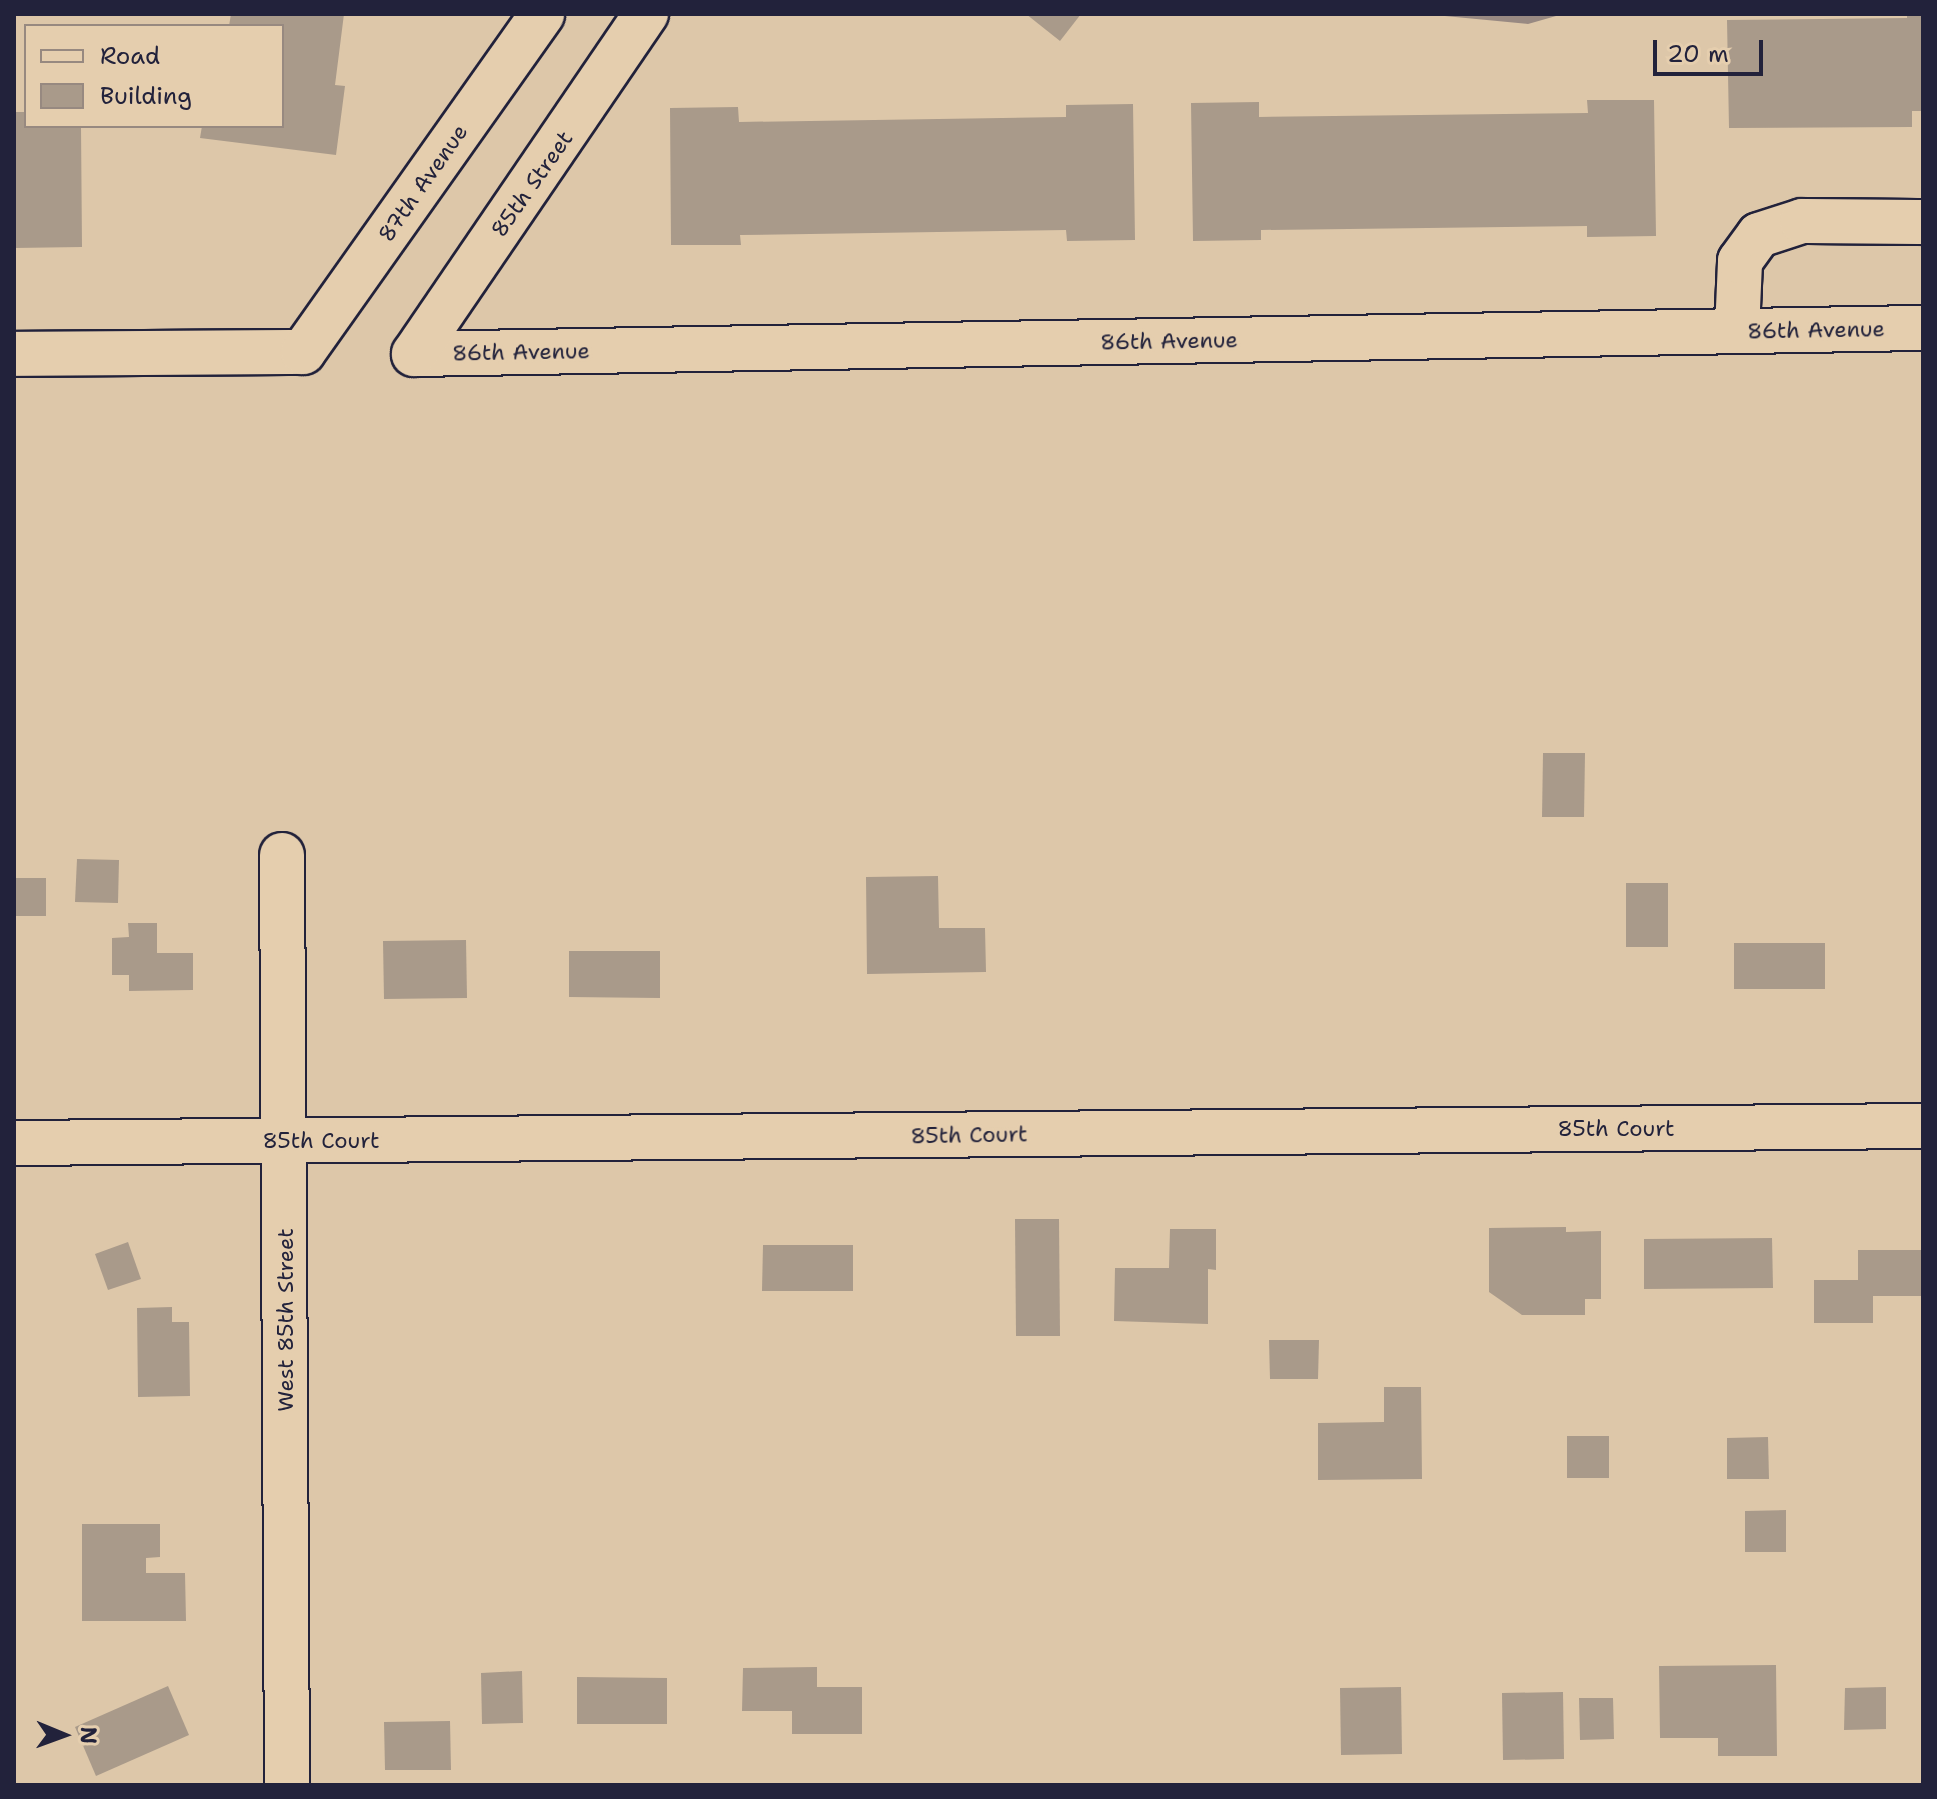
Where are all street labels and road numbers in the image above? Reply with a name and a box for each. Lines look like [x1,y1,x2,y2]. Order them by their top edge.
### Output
street label: 87th Avenue [373,119,473,247]
street label: 85th Street [486,126,578,242]
street label: 86th Avenue [1747,316,1885,344]
street label: 86th Avenue [1100,327,1238,355]
street label: 86th Avenue [452,338,590,366]
street label: 85th Court [1557,1116,1675,1142]
street label: 85th Court [910,1121,1028,1149]
street label: 85th Court [262,1128,380,1154]
street label: West 85th Street [273,1228,299,1412]

